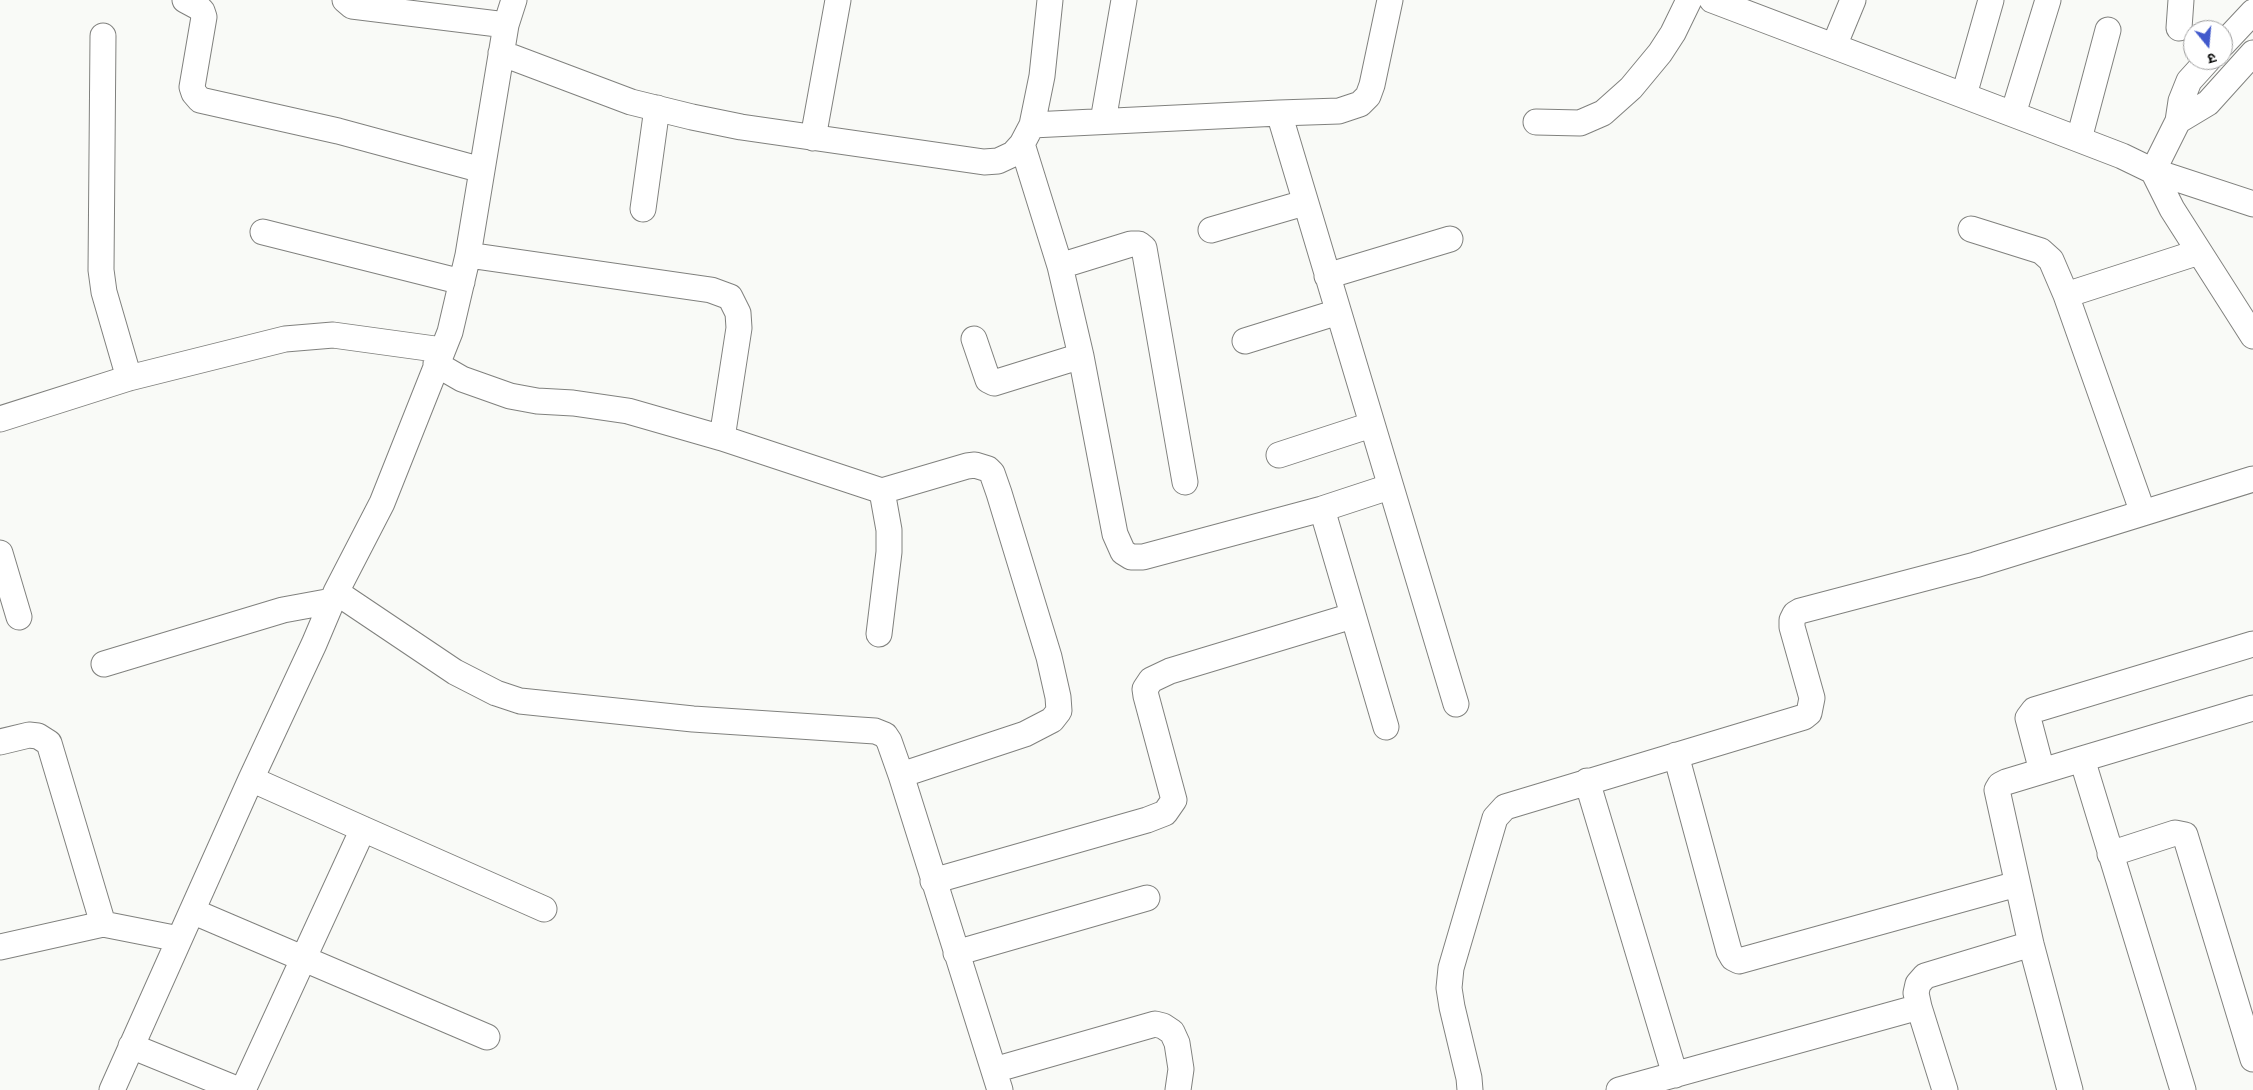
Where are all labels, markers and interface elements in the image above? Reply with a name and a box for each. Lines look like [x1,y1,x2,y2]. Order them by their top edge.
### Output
north arrow [2183,20,2233,70]
text: उ [2206,50,2218,67]

